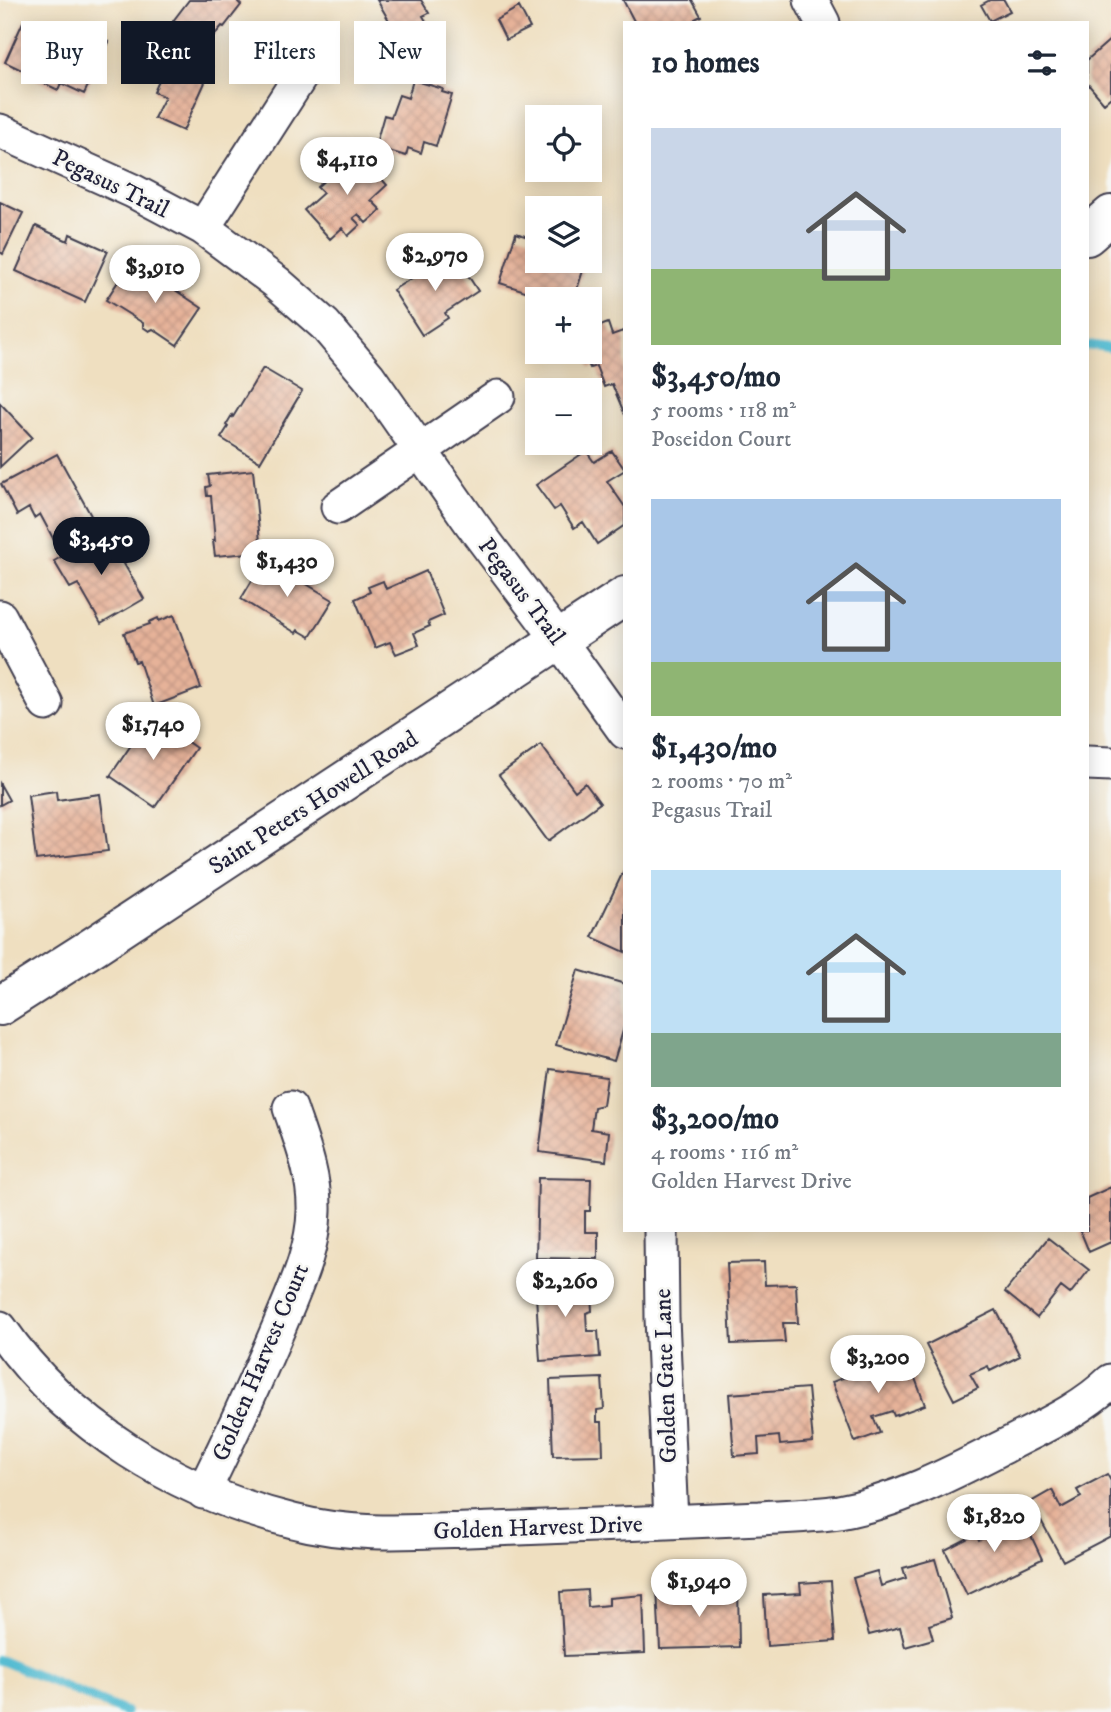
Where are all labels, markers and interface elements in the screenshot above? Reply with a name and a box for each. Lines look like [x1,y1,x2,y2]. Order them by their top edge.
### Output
chip: Buy [21,21,107,84]
chip: Rent [121,21,215,84]
chip: Filters [229,21,340,84]
chip: New [354,21,446,84]
icon: filters [1023,44,1061,82]
text: 10 homes [651,45,760,82]
map controls [525,105,602,455]
button: locate [525,105,602,182]
pin: $4,110 [290,138,404,197]
street label: Pegasus Trail [47,143,175,225]
text: $4,110 [316,145,378,174]
icon: home [793,173,919,299]
button: layers [525,196,602,273]
pin: $2,970 [378,233,492,293]
text: $2,970 [402,241,468,270]
pin: $3,910 [98,246,212,305]
text: $3,910 [125,253,185,282]
button: + [525,287,602,364]
text: $3,450/mo [651,359,781,396]
button: − [525,378,602,455]
text: 5 rooms · 118 m² [651,396,796,425]
text: Poseidon Court [651,425,791,454]
pin: $3,450 [44,518,158,577]
text: $3,450 [69,525,133,554]
street label: Pegasus Trail [471,532,572,652]
pin: $1,430 [230,540,344,599]
icon: home [793,544,919,670]
text: $1,430 [256,547,318,576]
pin: $1,740 [96,702,210,762]
text: $1,740 [121,710,185,739]
street label: Saint Peters Howell Road [203,724,424,882]
text: $1,430/mo [651,730,777,767]
text: 2 rooms · 70 m² [651,767,792,796]
text: Pegasus Trail [651,796,772,825]
icon: home [793,915,919,1041]
text: $3,200/mo [651,1101,779,1138]
text: 4 rooms · 116 m² [651,1138,798,1167]
text: Golden Harvest Drive [651,1167,852,1196]
street label: Golden Harvest Court [206,1259,316,1466]
pin: $2,260 [508,1260,622,1319]
text: $2,260 [532,1267,598,1296]
street label: Golden Gate Lane [648,1288,684,1464]
pin: $3,200 [821,1336,935,1395]
text: $3,200 [846,1343,910,1372]
pin: $1,820 [937,1494,1051,1554]
text: $1,820 [963,1502,1025,1531]
street label: Golden Harvest Drive [433,1509,643,1547]
pin: $1,940 [642,1560,756,1619]
text: $1,940 [667,1567,731,1596]

